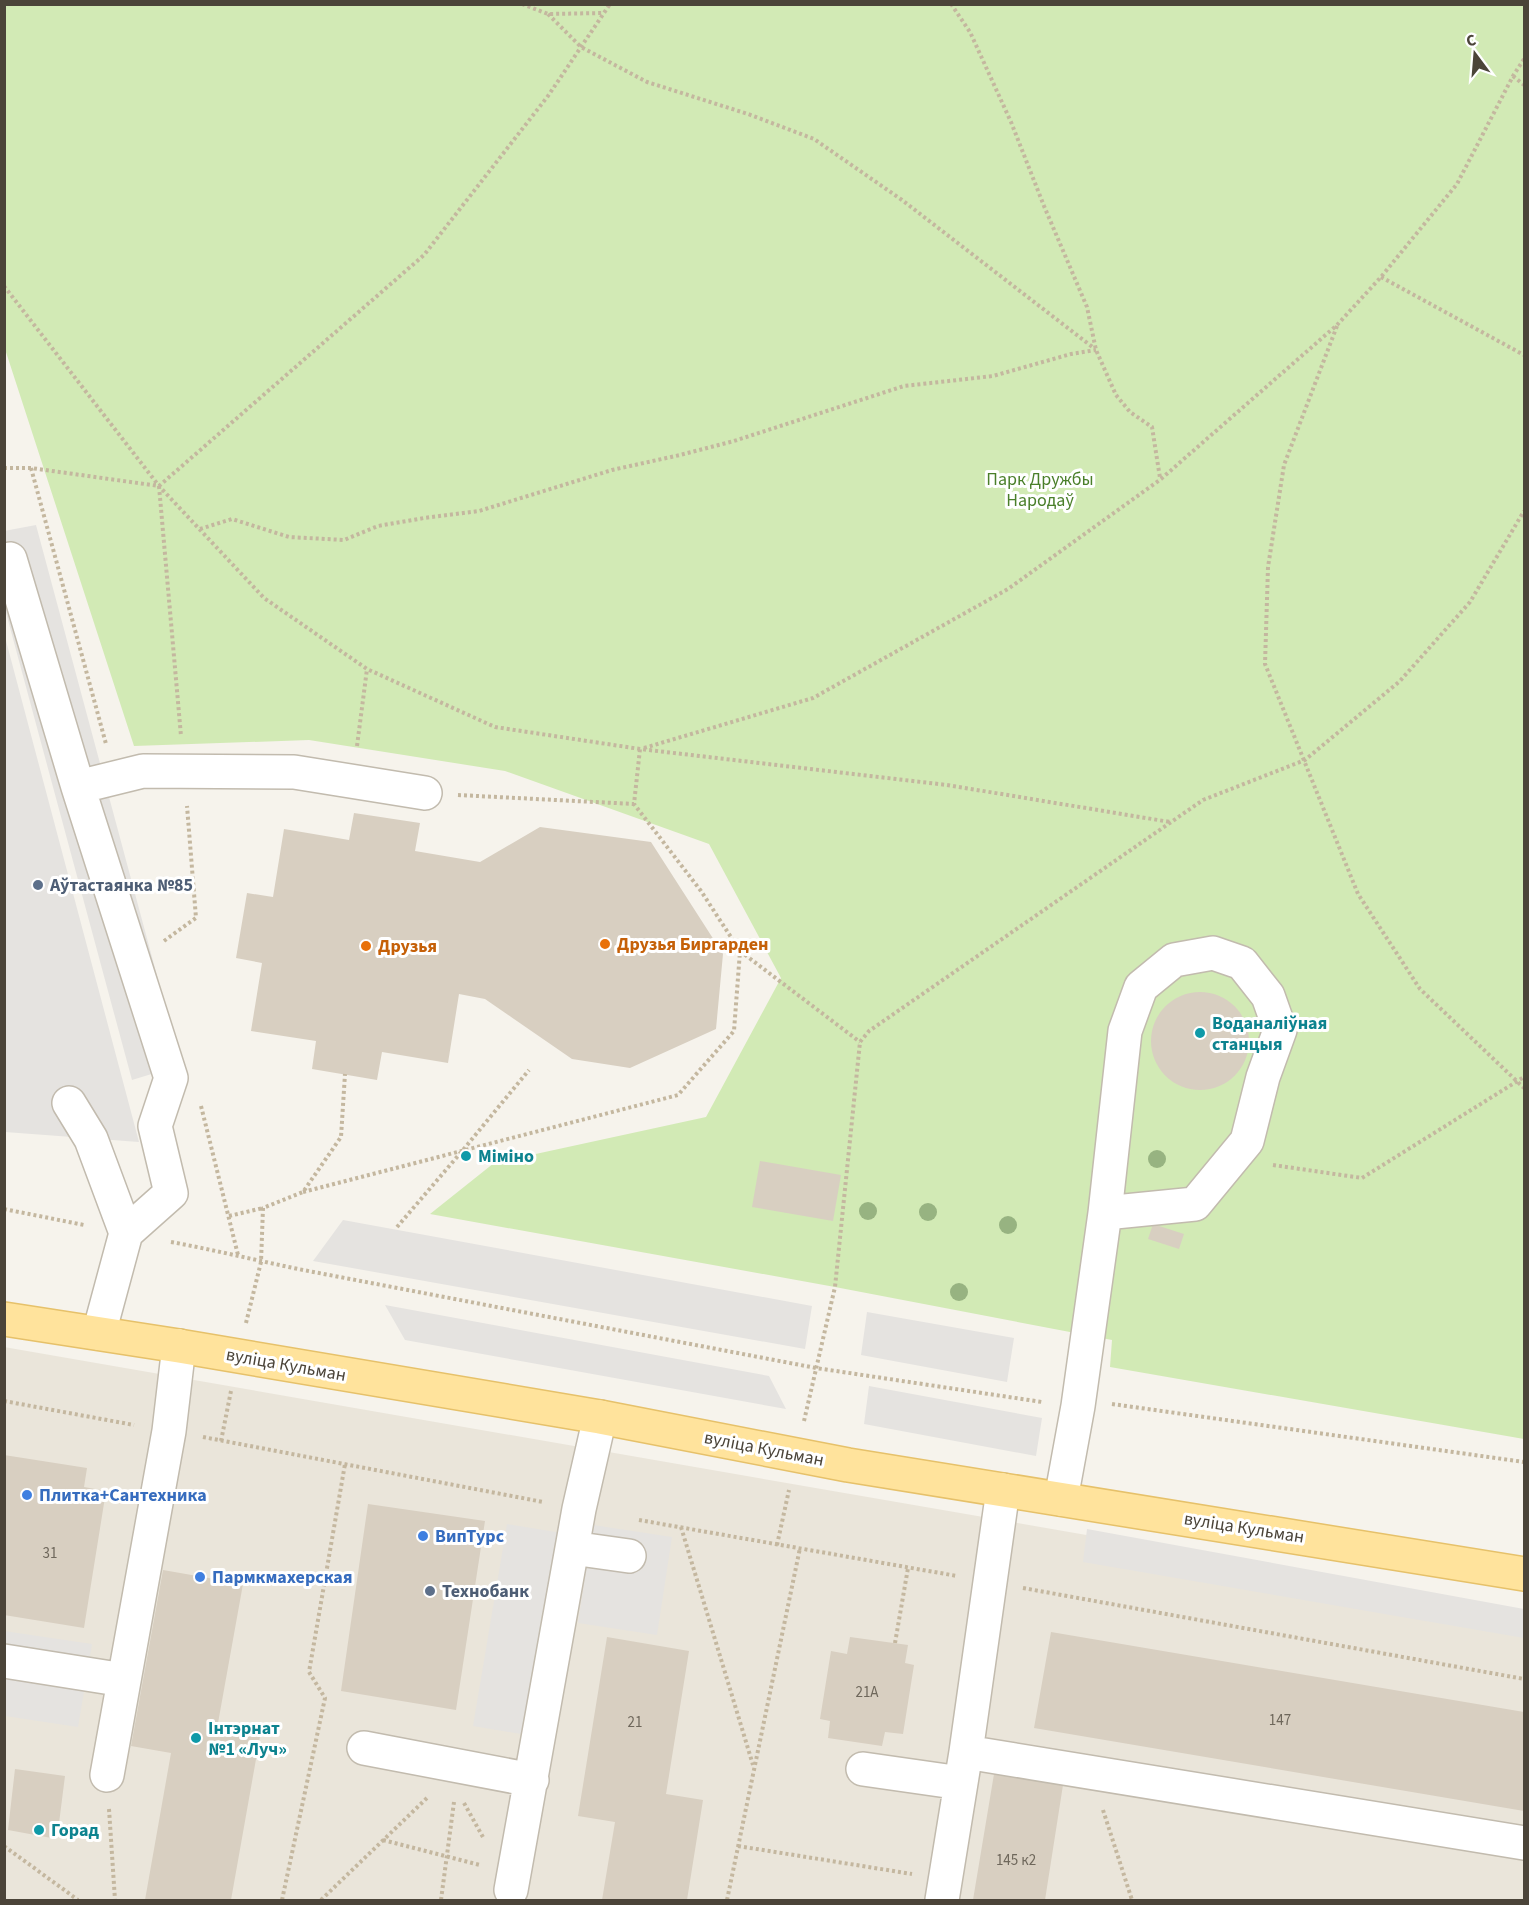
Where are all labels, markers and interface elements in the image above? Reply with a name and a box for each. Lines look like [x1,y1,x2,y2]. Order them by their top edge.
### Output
north arrow [1445,24,1505,84]
text: С [1464,29,1479,52]
park label: Парк Дружбы Народаў [986,467,1094,513]
place label: Аўтастаянка №85 [49,873,193,898]
marker: Аўтастаянка №85 [31,878,45,892]
place label: Друзья Биргарден [617,932,769,957]
place label: Друзья [378,934,437,959]
marker: Друзья Биргарден [598,937,612,951]
marker: Друзья [359,939,373,953]
place label: Воданаліўная станцыя [1212,1011,1327,1057]
marker: Воданаліўная станцыя [1193,1026,1207,1040]
place label: Міміно [478,1144,534,1169]
marker: Міміно [459,1149,473,1163]
street label: вуліца Кульман [224,1342,348,1388]
street label: вуліца Кульман [702,1425,826,1473]
place label: Плитка+Сантехника [39,1483,207,1508]
marker: Плитка+Сантехника [20,1488,34,1502]
street label: вуліца Кульман [1182,1506,1306,1550]
place label: ВипТурс [435,1524,505,1549]
marker: ВипТурс [416,1529,430,1543]
house number: 31 [43,1543,57,1564]
place label: Пармкмахерская [212,1565,353,1590]
marker: Пармкмахерская [193,1570,207,1584]
place label: Технобанк [442,1579,529,1604]
marker: Технобанк [423,1584,437,1598]
house number: 21А [855,1682,879,1703]
house number: 147 [1269,1710,1291,1731]
house number: 21 [628,1712,642,1733]
place label: Інтэрнат №1 «Луч» [208,1716,287,1762]
marker: Інтэрнат №1 «Луч» [189,1731,203,1745]
place label: Горад [51,1818,99,1843]
marker: Горад [32,1823,46,1837]
house number: 145 к2 [996,1850,1036,1871]

